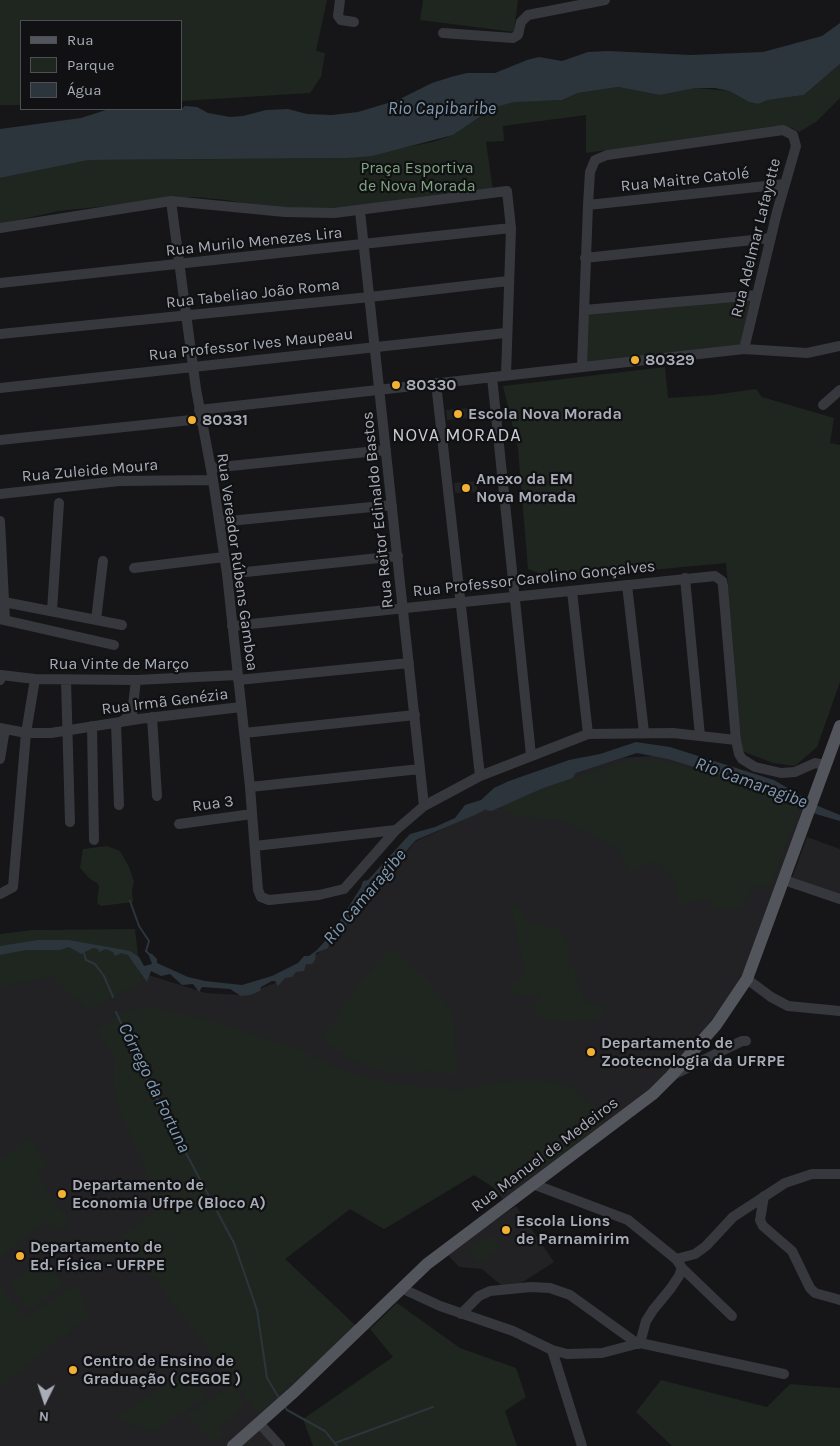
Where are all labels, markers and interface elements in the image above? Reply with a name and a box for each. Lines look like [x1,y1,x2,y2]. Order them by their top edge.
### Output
legend [20,20,182,110]
text: Rua [67,31,94,49]
text: Parque [67,56,115,74]
text: Água [67,81,101,99]
water label: Rio Capibaribe [388,98,496,120]
street label: Rua Adelmar Lafayette [727,156,785,320]
park label: Praça Esportiva de Nova Morada [358,158,476,196]
street label: Rua Maitre Catolé [620,164,750,196]
street label: Rua Murilo Menezes Lira [165,223,343,261]
street label: Rua Tabeliao João Roma [165,275,341,313]
street label: Rua Professor Ives Maupeau [148,325,354,365]
place label: 80329 [645,350,695,370]
marker: 80329 [629,354,641,366]
place label: 80330 [406,375,456,395]
marker: 80330 [390,379,402,391]
place label: Escola Nova Morada [468,404,622,424]
marker: Escola Nova Morada [452,408,464,420]
place label: 80331 [202,410,248,430]
street label: Rua Reitor Edinaldo Bastos [358,411,398,609]
marker: 80331 [186,414,198,426]
district label: NOVA MORADA [391,425,523,447]
street label: Rua Vereador Rúbens Gamboa [212,452,262,672]
street label: Rua Zuleide Moura [21,455,159,487]
place label: Anexo da EM Nova Morada [476,469,576,507]
marker: Anexo da EM Nova Morada [460,482,472,494]
street label: Rua Professor Carolino Gonçalves [412,557,656,601]
street label: Rua Vinte de Março [49,654,189,674]
street label: Rua Irmã Genézia [101,685,229,719]
water label: Rio Camaragibe [692,753,810,813]
street label: Rua 3 [191,792,235,816]
water label: Rio Camaragibe [319,845,411,949]
water label: Córrego da Fortuna [113,1020,195,1156]
place label: Departamento de Zootecnologia da UFRPE [601,1033,785,1071]
marker: Departamento de Zootecnologia da UFRPE [585,1046,597,1058]
street label: Rua Manuel de Medeiros [468,1093,622,1217]
place label: Departamento de Economia Ufrpe (Bloco A) [72,1175,266,1213]
marker: Departamento de Economia Ufrpe (Bloco A) [56,1188,68,1200]
place label: Escola Lions de Parnamirim [516,1211,630,1249]
marker: Escola Lions de Parnamirim [500,1224,512,1236]
place label: Departamento de Ed. Física - UFRPE [30,1237,165,1275]
marker: Departamento de Ed. Física - UFRPE [14,1250,26,1262]
place label: Centro de Ensino de Graduação ( CEGOE ) [83,1351,241,1389]
marker: Centro de Ensino de Graduação ( CEGOE ) [67,1364,79,1376]
north arrow [20,1376,70,1426]
text: N [38,1408,50,1425]

